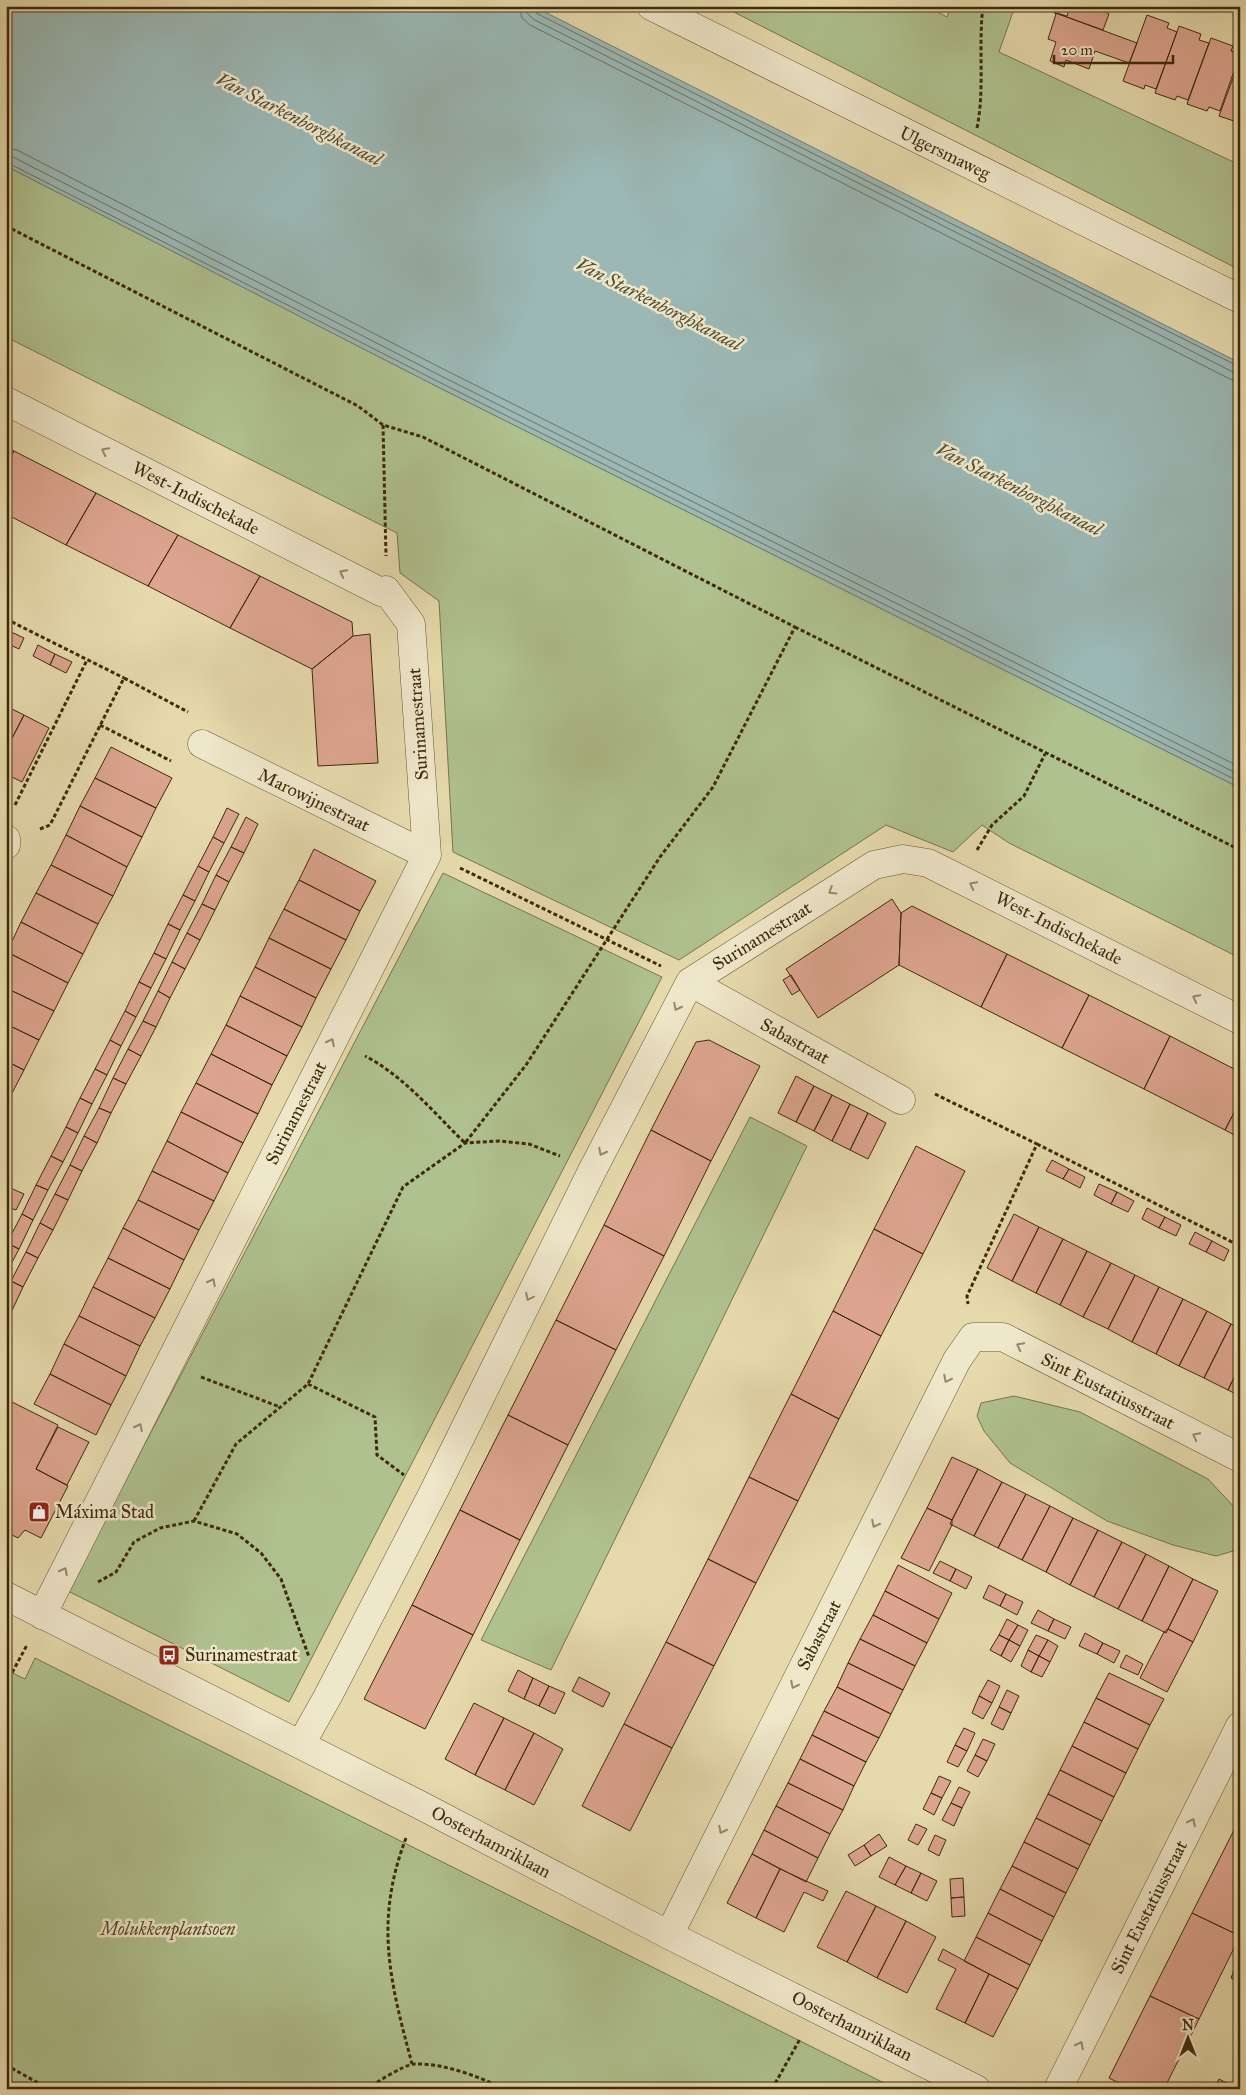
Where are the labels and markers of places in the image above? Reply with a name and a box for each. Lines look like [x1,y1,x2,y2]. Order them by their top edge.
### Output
shop icon: Máxima Stad [27,1500,51,1524]
place label: Máxima Stad [55,1501,154,1523]
bus stop icon: Surinamestraat [157,1643,181,1667]
place label: Surinamestraat [185,1644,298,1666]

